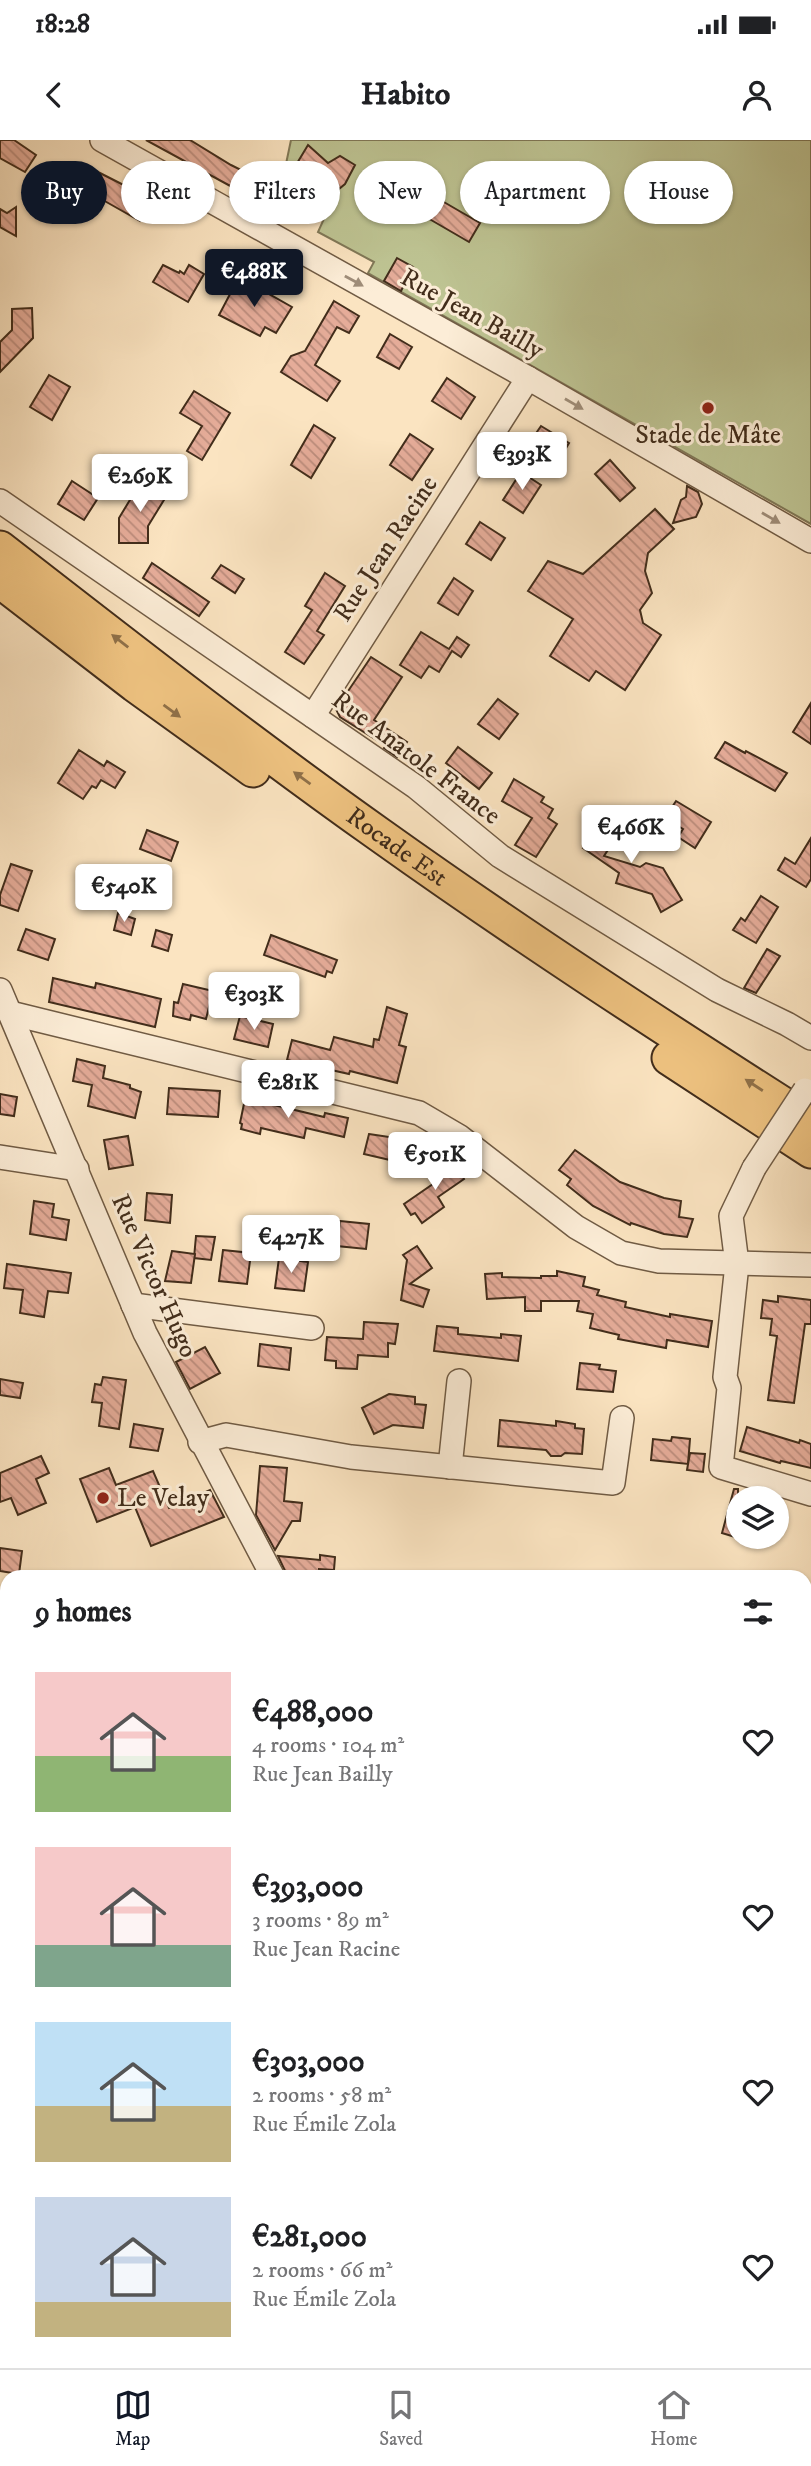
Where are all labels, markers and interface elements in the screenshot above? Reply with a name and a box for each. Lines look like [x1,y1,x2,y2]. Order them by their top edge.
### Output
text: 18:28 [35,8,90,41]
text: Habito [361,75,450,115]
icon: back [35,76,73,114]
icon: person [738,76,776,114]
chip: Buy [21,161,107,224]
chip: Rent [121,161,215,224]
chip: Filters [229,161,340,224]
chip: New [354,161,446,224]
chip: Apartment [460,161,610,224]
chip: House [624,161,733,224]
pin: €488K [205,250,303,309]
text: €488K [221,257,287,286]
street label: Rue Jean Bailly [395,261,550,367]
one-way arrow [345,275,364,287]
one-way arrow [565,398,584,410]
marker: Stade de Mâte [700,400,716,416]
place label: Stade de Mâte [635,419,781,452]
pin: €393K [473,432,571,492]
text: €393K [493,440,551,469]
pin: €269K [91,454,189,514]
text: €269K [108,462,172,491]
street label: Rue Jean Racine [327,470,445,628]
one-way arrow [761,512,781,524]
one-way arrow [112,634,130,649]
street label: Rue Anatole France [325,684,507,832]
one-way arrow [162,704,181,718]
one-way arrow [293,771,312,785]
street label: Rocade Est [340,800,454,894]
pin: €466K [582,806,680,865]
text: €466K [598,813,664,842]
pin: €540K [75,864,173,924]
text: €540K [91,872,157,901]
pin: €303K [205,972,303,1032]
text: €303K [224,980,284,1009]
pin: €281K [239,1060,337,1120]
text: €281K [258,1068,318,1097]
one-way arrow [744,1079,763,1092]
pin: €501K [386,1132,484,1192]
text: €501K [404,1140,466,1169]
street label: Rue Victor Hugo [103,1189,205,1363]
pin: €427K [242,1216,340,1275]
text: €427K [258,1223,324,1252]
place label: Le Velay [117,1482,210,1515]
map controls [726,1486,789,1549]
button: layers [726,1486,789,1549]
marker: Le Velay [95,1490,111,1506]
icon: filters [739,1593,777,1631]
text: 9 homes [35,1594,132,1631]
text: €488,000 [252,1694,373,1731]
icon: home [91,1700,175,1784]
icon: heart [739,1723,777,1761]
text: 4 rooms · 104 m² [252,1731,404,1760]
text: Rue Jean Bailly [252,1760,393,1789]
text: €393,000 [252,1869,363,1906]
icon: home [91,1875,175,1959]
icon: heart [739,1898,777,1936]
text: 3 rooms · 89 m² [252,1906,389,1935]
text: Rue Jean Racine [252,1935,400,1964]
text: €303,000 [252,2044,365,2081]
icon: home [91,2050,175,2134]
icon: heart [739,2073,777,2111]
text: 2 rooms · 58 m² [252,2081,391,2110]
text: Rue Émile Zola [252,2110,396,2139]
text: €281,000 [252,2219,367,2256]
icon: home [91,2225,175,2309]
icon: heart [739,2248,777,2286]
text: 2 rooms · 66 m² [252,2256,392,2285]
text: Rue Émile Zola [252,2285,396,2314]
tab: Map [114,2386,152,2451]
tab: Saved [379,2386,423,2451]
tab: Home [650,2386,697,2451]

